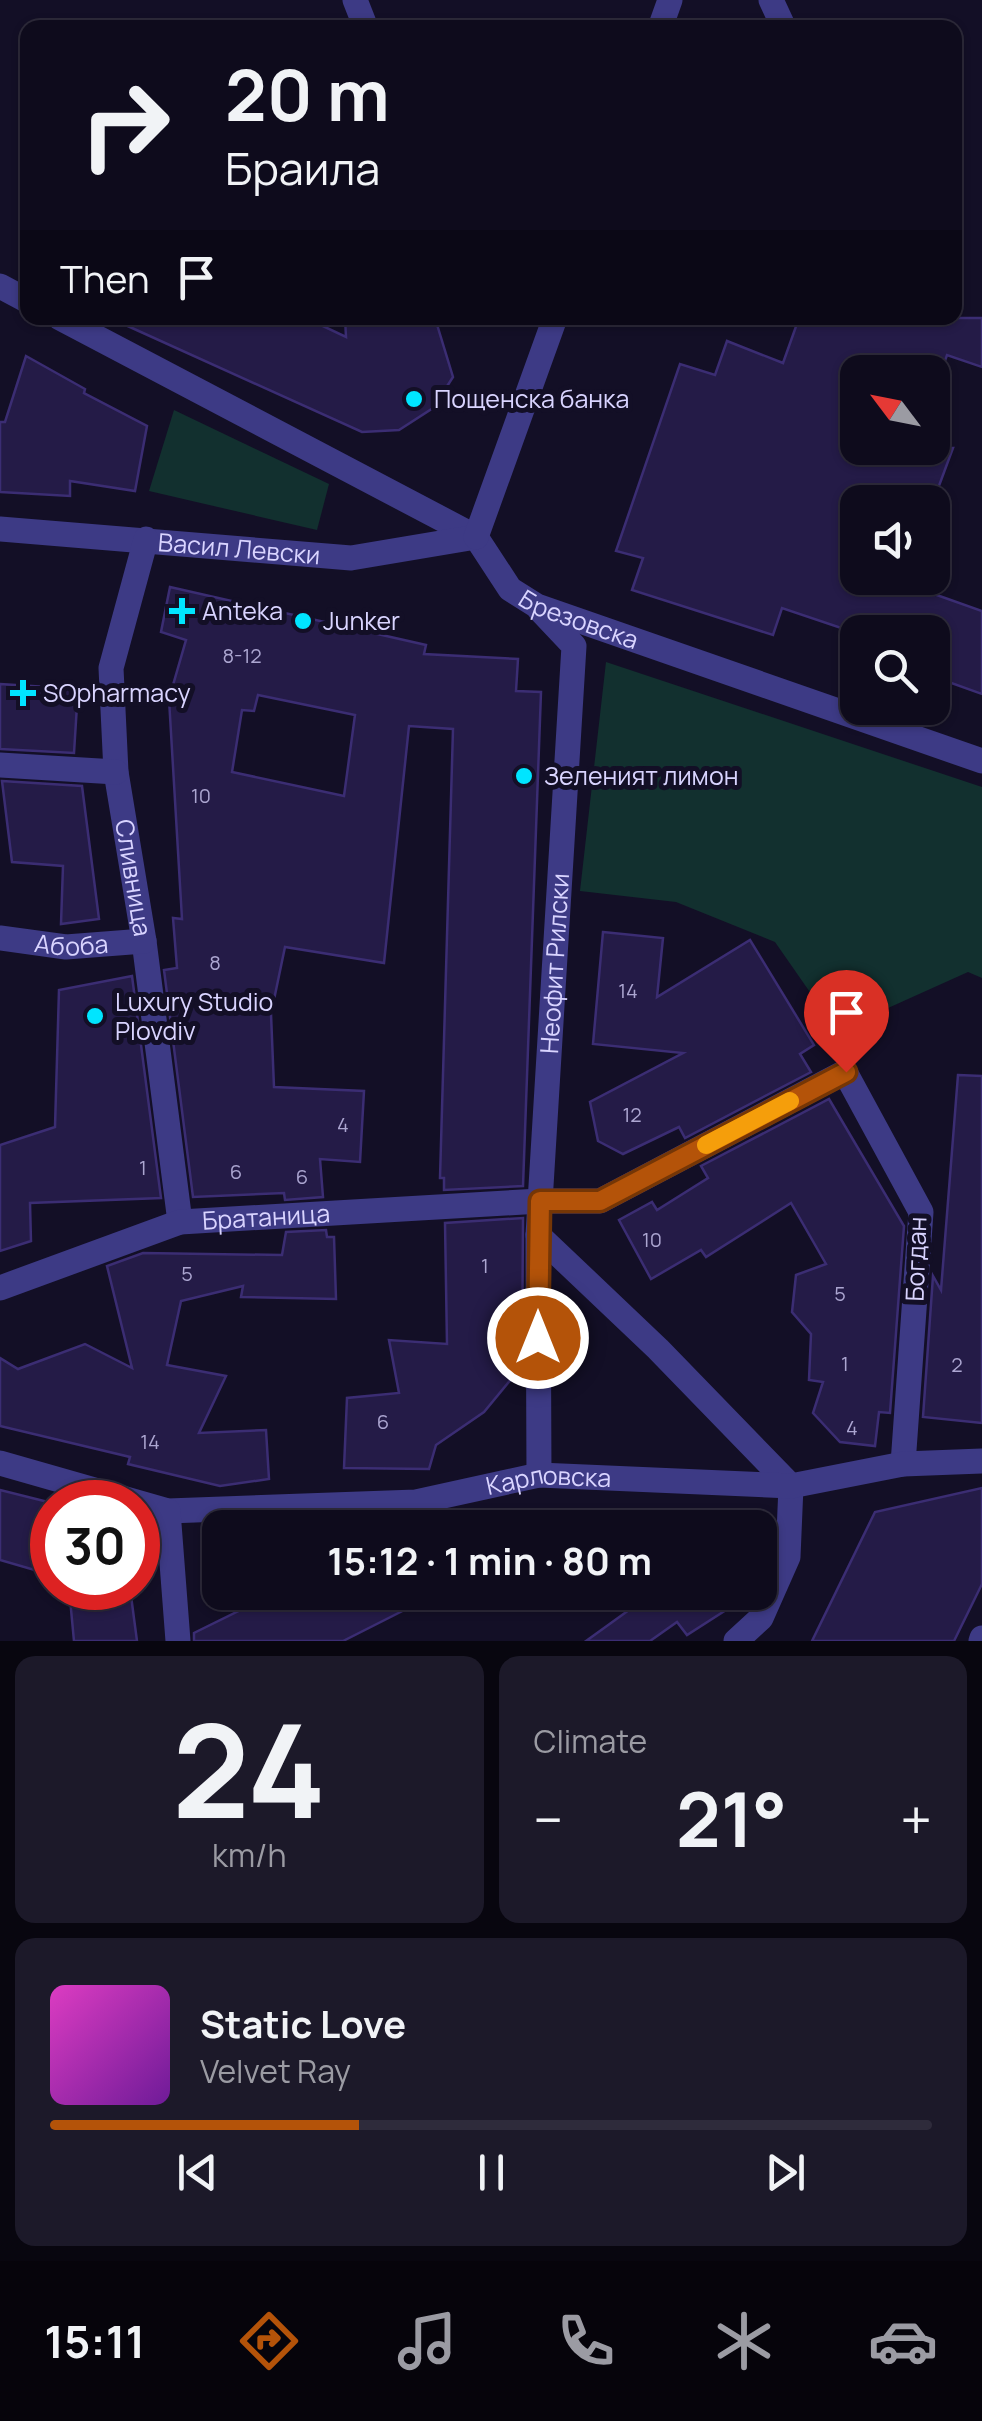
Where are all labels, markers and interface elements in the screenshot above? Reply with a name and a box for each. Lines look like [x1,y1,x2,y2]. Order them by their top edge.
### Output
text: 20 m [225,46,390,142]
icon: right [60,60,190,190]
text: Браила [225,137,380,199]
icon: arrive [169,250,224,305]
text: Then [60,252,149,304]
north arrow [840,355,950,465]
map controls [840,355,950,725]
place label: Пощенска банка [434,381,629,416]
marker: Пощенска банка [403,388,425,410]
button: sound [840,485,950,595]
street label: Васил Левски [157,524,322,572]
street label: Брезовска [512,581,643,657]
place label: Anteka [202,593,283,628]
marker: Anteka [171,600,193,622]
place label: Junker [323,603,400,638]
marker: Junker [292,610,314,632]
button: search [840,615,950,725]
house number: 8-12 [222,642,262,669]
place label: SOpharmacy [43,675,191,710]
marker: SOpharmacy [12,682,34,704]
place label: Зеленият лимон [544,758,738,793]
marker: Зеленият лимон [513,765,535,787]
house number: 10 [191,782,211,809]
street label: Сливница [107,816,161,939]
street label: Неофит Рилски [531,872,577,1055]
street label: Абоба [33,925,109,964]
house number: 8 [209,949,221,976]
pin [804,970,889,1073]
house number: 14 [618,977,638,1004]
place label: Luxury Studio Plovdiv [115,984,273,1048]
icon: arrive [819,985,874,1040]
marker: Luxury Studio Plovdiv [84,1005,106,1027]
house number: 12 [622,1101,642,1128]
house number: 4 [337,1111,349,1138]
house number: 1 [139,1154,147,1181]
house number: 6 [230,1158,242,1185]
house number: 6 [296,1163,308,1190]
street label: Братаница [201,1195,331,1238]
street label: Богдан [897,1216,934,1302]
house number: 10 [642,1226,662,1253]
house number: 1 [481,1252,489,1279]
house number: 5 [181,1260,193,1287]
house number: 5 [834,1280,846,1307]
position arrow [486,1286,590,1390]
house number: 1 [841,1350,849,1377]
house number: 2 [951,1351,963,1378]
house number: 6 [377,1408,389,1435]
house number: 4 [846,1414,858,1441]
house number: 14 [140,1428,160,1455]
street label: Карловска [482,1457,612,1503]
speed limit sign: 30 [30,1480,160,1610]
text: 15:12 · 1 min · 80 m [327,1534,652,1586]
text: 24 [172,1679,326,1857]
text: Climate [534,1719,647,1763]
text: 21° [676,1767,787,1870]
text: − [534,1781,563,1857]
text: + [900,1781,932,1857]
text: km/h [212,1833,286,1877]
text: Static Love [200,1997,406,2049]
text: Velvet Ray [200,2049,351,2093]
icon: previous [170,2145,225,2200]
icon: pause [464,2145,519,2200]
icon: next [758,2145,813,2200]
icon: directions [234,2306,304,2376]
icon: music [392,2306,462,2376]
icon: phone [551,2306,621,2376]
icon: climate [709,2306,779,2376]
icon: car [868,2306,938,2376]
text: 15:11 [44,2310,145,2372]

